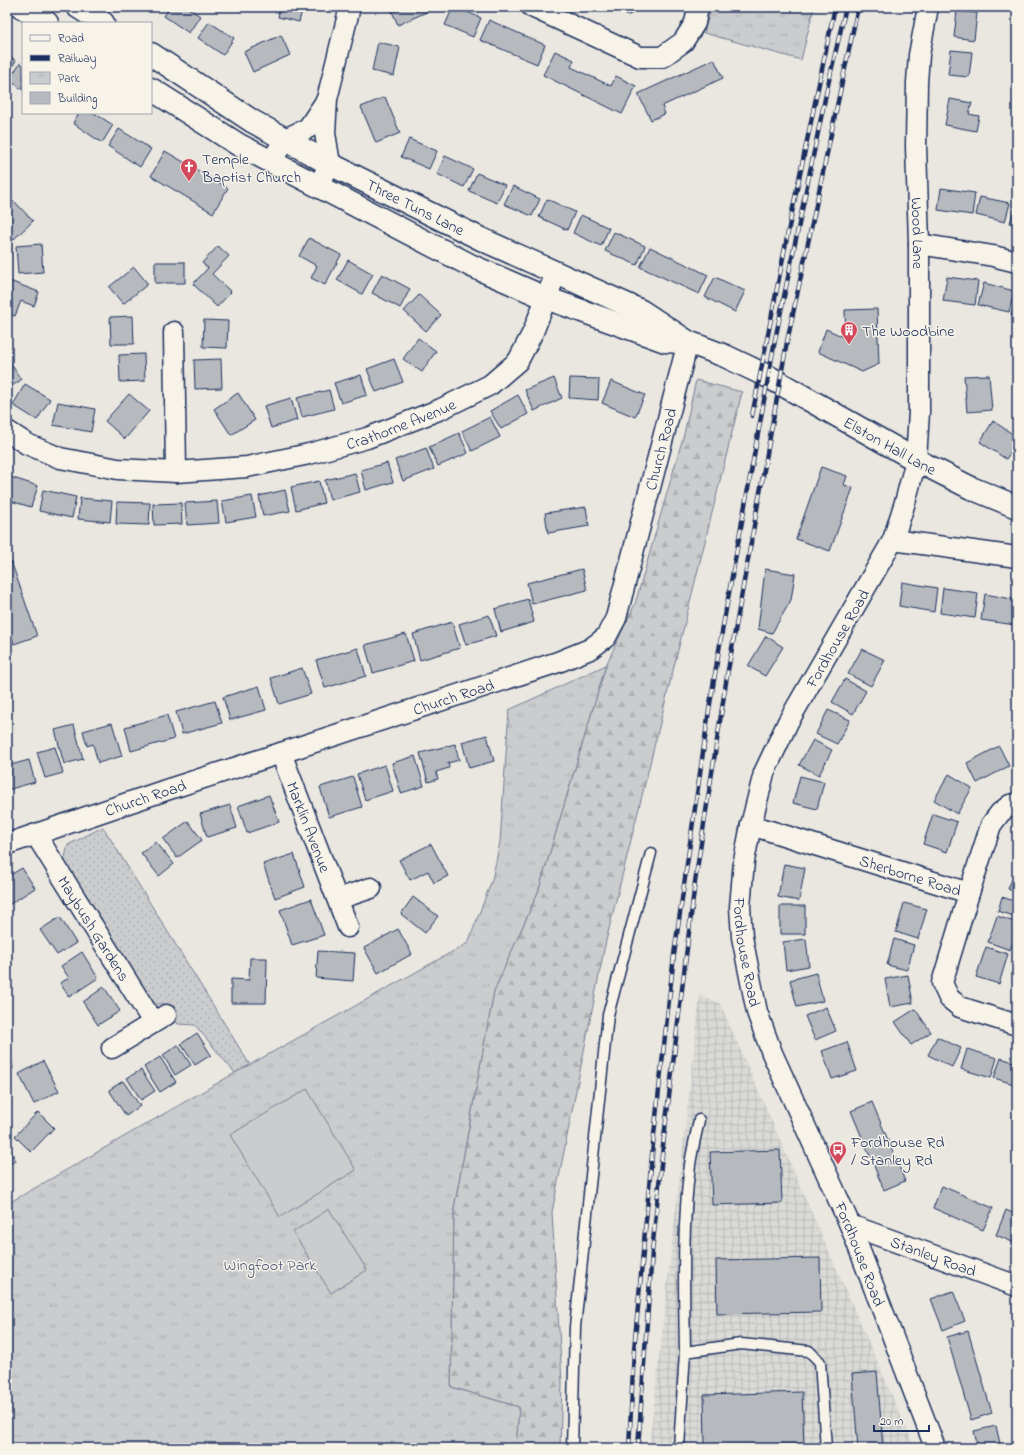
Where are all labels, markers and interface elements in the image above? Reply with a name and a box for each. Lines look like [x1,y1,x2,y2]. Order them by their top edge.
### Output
legend [22,22,152,114]
text: Road [58,30,84,48]
text: Railway [58,50,97,69]
text: Park [58,70,80,88]
text: Building [57,90,97,109]
place label: Temple Baptist Church [201,148,301,190]
church icon: Temple Baptist Church [179,157,199,182]
street label: Three Tuns Lane [362,174,469,243]
street label: Wood Lane [904,197,929,270]
building icon: The Woodbine [839,320,859,345]
place label: The Woodbine [862,320,955,344]
street label: Crathorne Avenue [344,393,461,457]
street label: Church Road [640,406,684,493]
street label: Elston Hall Lane [838,411,941,483]
street label: Fordhouse Road [800,585,877,694]
street label: Church Road [410,674,498,723]
street label: Church Road [102,774,189,824]
street label: Marklin Avenue [279,778,336,877]
street label: Sherborne Road [856,849,964,904]
street label: Maybush Gardens [51,872,135,987]
street label: Fordhouse Road [726,895,766,1009]
place label: Fordhouse Rd / Stanley Rd [850,1131,944,1173]
bus stop icon: Fordhouse Rd / Stanley Rd [828,1140,848,1165]
street label: Fordhouse Road [827,1198,890,1310]
street label: Stanley Road [887,1231,979,1284]
park label: Wingfoot Park [224,1254,317,1278]
scale bar [874,1407,929,1433]
text: 20 m [880,1413,903,1431]

